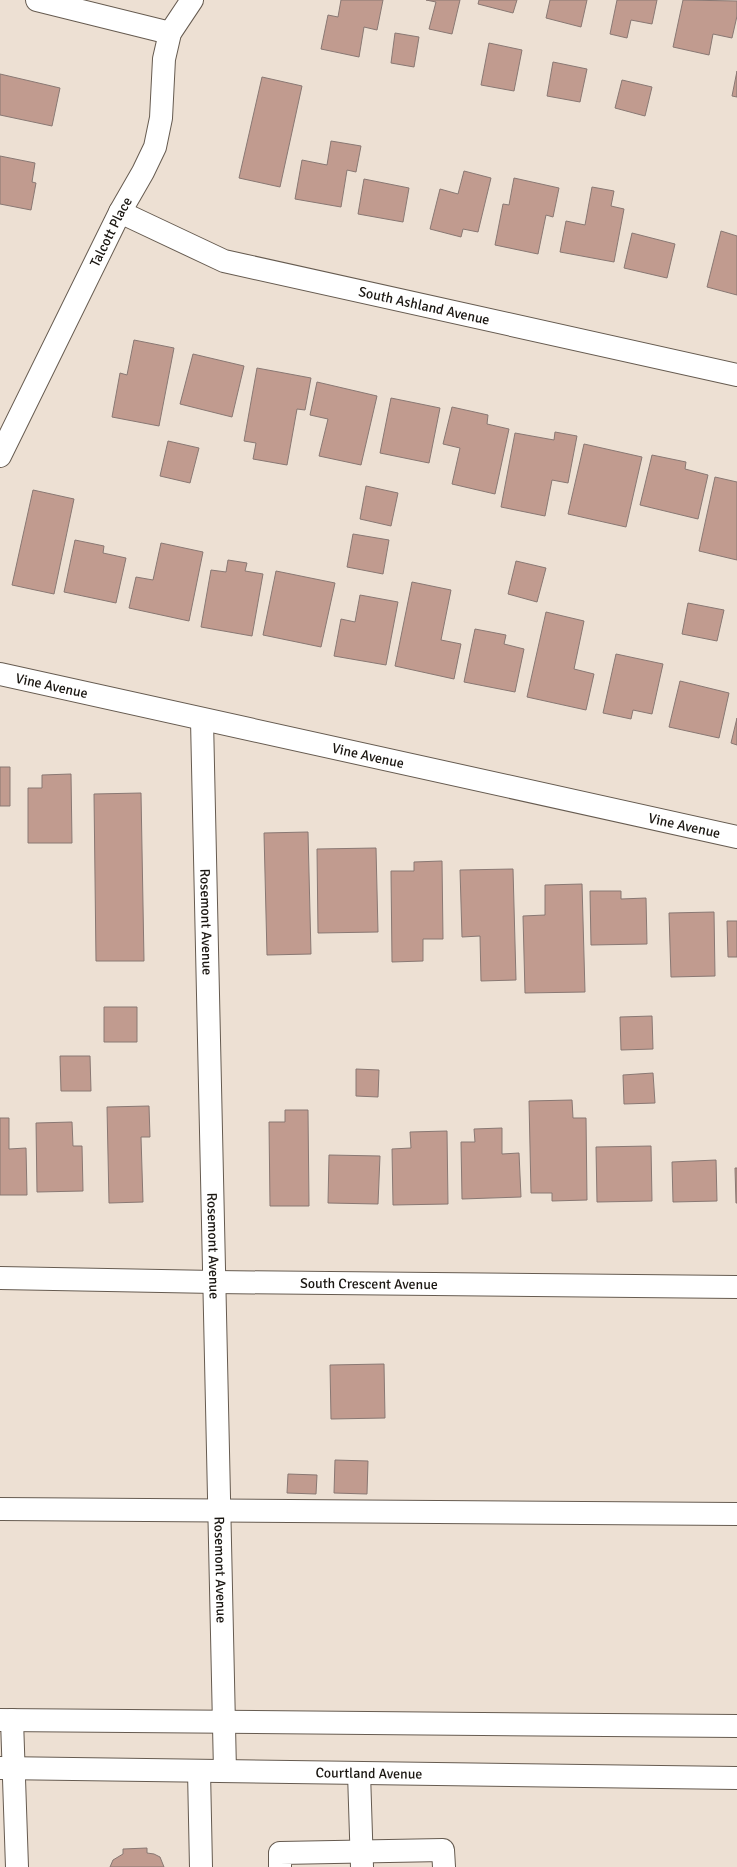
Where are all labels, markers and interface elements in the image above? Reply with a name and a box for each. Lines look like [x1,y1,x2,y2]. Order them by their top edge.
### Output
street label: Talcott Place [86,194,135,270]
street label: South Ashland Avenue [357,283,491,328]
street label: Vine Avenue [14,669,89,702]
street label: Vine Avenue [330,739,406,772]
street label: Vine Avenue [647,809,722,842]
street label: Rosemont Avenue [197,868,216,975]
street label: Rosemont Avenue [204,1192,223,1299]
street label: South Crescent Avenue [300,1274,438,1293]
street label: Rosemont Avenue [211,1516,230,1623]
street label: Courtland Avenue [315,1764,423,1782]

